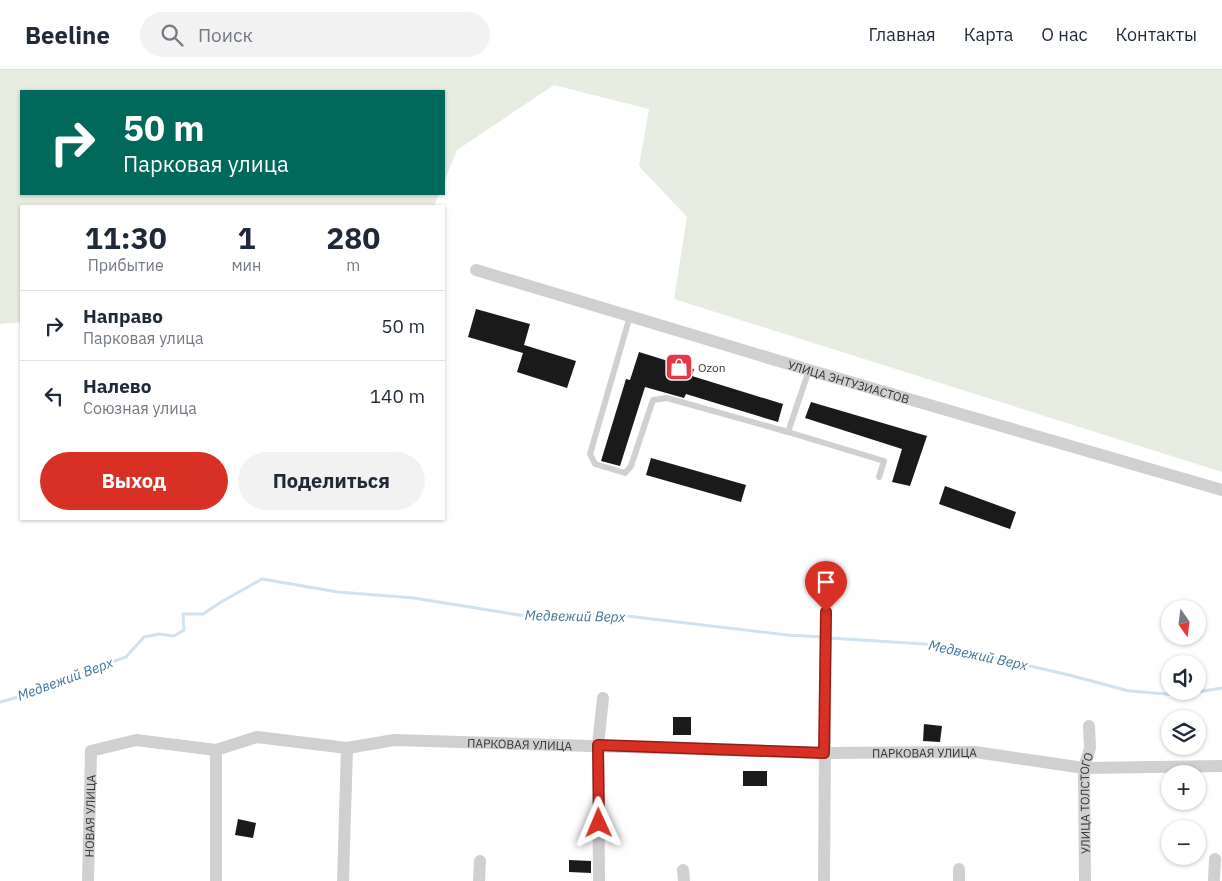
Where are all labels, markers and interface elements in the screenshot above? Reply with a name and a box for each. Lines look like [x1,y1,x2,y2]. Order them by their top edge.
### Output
search box [140,12,490,57]
text: Beeline [25,19,110,51]
icon: search [158,21,186,49]
text: Поиск [198,23,253,47]
text: Главная [868,23,936,46]
text: Карта [964,23,1013,46]
text: О нас [1041,23,1088,46]
text: Контакты [1116,23,1197,46]
text: 50 m [123,105,205,151]
icon: right [40,110,105,175]
text: Парковая улица [123,149,289,178]
text: 11:30 [85,218,167,257]
text: 1 [237,218,255,257]
text: 280 [326,218,380,257]
text: Прибытие [88,255,164,275]
text: мин [231,255,261,275]
text: m [346,255,360,275]
text: Направо [83,304,163,328]
icon: right [40,312,68,340]
text: 50 m [381,314,425,338]
text: Парковая улица [83,328,203,348]
shop icon: Ozon [664,352,694,382]
street label: УЛИЦА ЭНТУЗИАСТОВ [786,357,911,406]
place label: Ozon [698,360,725,375]
text: Налево [83,374,152,398]
icon: left [40,382,68,410]
text: 140 m [370,384,425,408]
text: Союзная улица [83,398,197,418]
button: Выход [40,452,228,510]
button: Поделиться [238,452,425,510]
pin [805,561,847,612]
icon: arrive [812,568,840,596]
north arrow [1161,600,1206,645]
map controls [1161,600,1206,865]
water label: Медвежий Верх [525,606,627,626]
water label: Медвежий Верх [927,636,1030,674]
water label: Медвежий Верх [15,653,116,705]
button: sound [1161,655,1206,700]
button: layers [1161,710,1206,755]
street label: ПАРКОВАЯ УЛИЦА [467,735,573,753]
street label: ПАРКОВАЯ УЛИЦА [872,744,977,760]
street label: УЛИЦА ТОЛСТОГО [1076,750,1096,854]
button: + [1161,765,1206,810]
street label: НОВАЯ УЛИЦА [81,774,98,858]
position arrow [572,796,624,848]
button: − [1161,820,1206,865]

